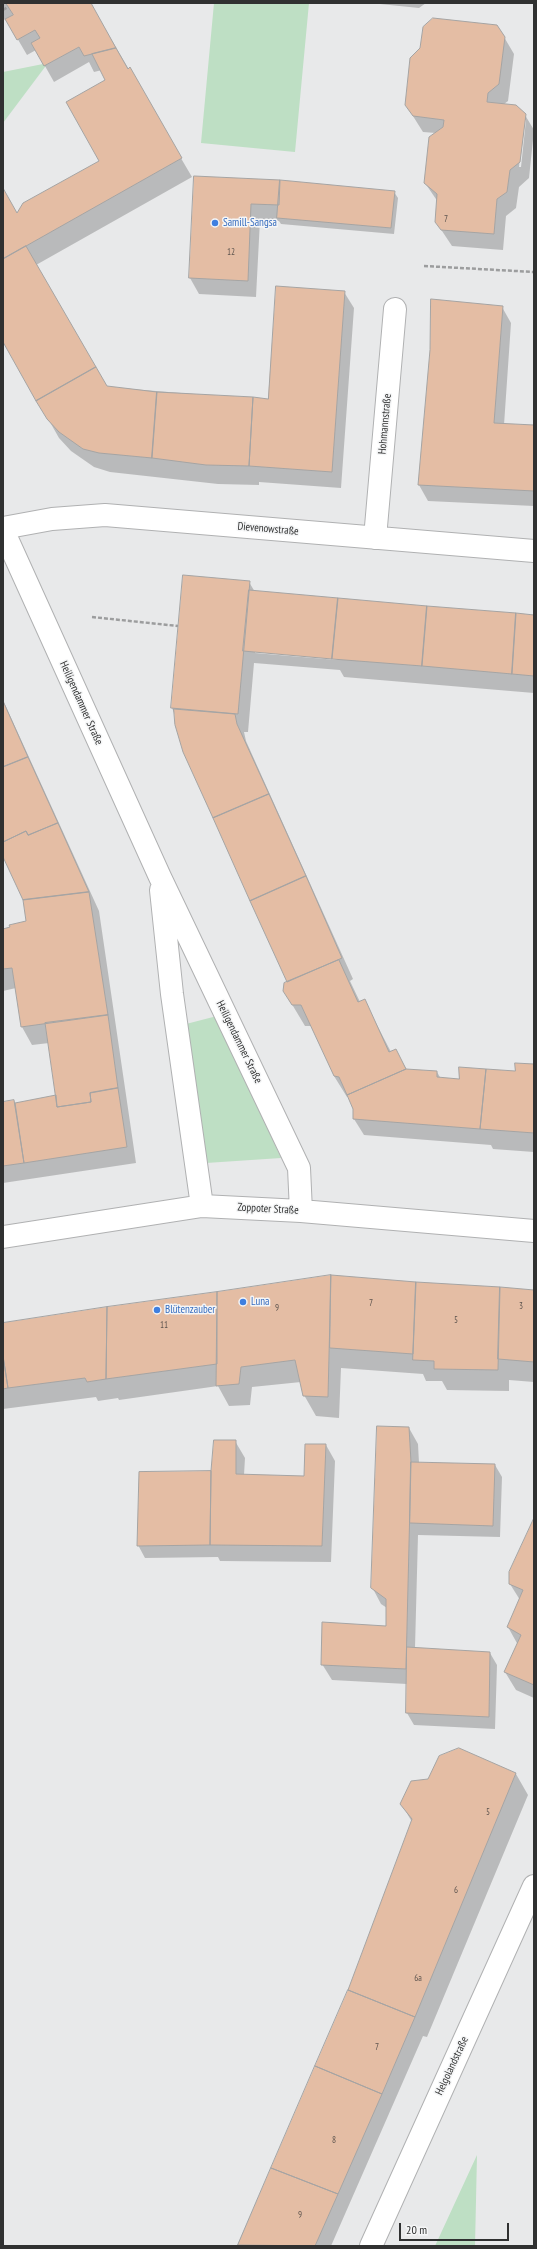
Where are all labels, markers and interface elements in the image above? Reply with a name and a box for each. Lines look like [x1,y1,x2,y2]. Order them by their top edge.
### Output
house number: 7 [444,214,448,224]
place label: Samill-Sangsa [223,216,277,230]
marker: Samill-Sangsa [210,218,220,228]
house number: 12 [227,247,235,257]
street label: Hohmannstraße [376,393,394,455]
street label: Dievenowstraße [237,520,299,538]
street label: Heiligendammer Straße [57,659,105,747]
street label: Heiligendammer Straße [213,999,265,1085]
street label: Zoppoter Straße [237,1201,299,1217]
place label: Luna [251,1295,269,1309]
marker: Luna [238,1297,248,1307]
house number: 7 [369,1298,373,1308]
house number: 3 [519,1301,523,1311]
place label: Blütenzauber [165,1303,215,1317]
house number: 9 [275,1303,279,1313]
marker: Blütenzauber [152,1305,162,1315]
house number: 5 [454,1315,458,1325]
house number: 11 [160,1320,168,1330]
house number: 5 [486,1807,490,1817]
house number: 6 [454,1885,458,1895]
house number: 6a [414,1973,422,1983]
street label: Helgolandstraße [433,2035,471,2097]
house number: 7 [375,2042,379,2052]
house number: 8 [332,2135,336,2145]
house number: 9 [298,2210,302,2220]
scale bar [401,2215,511,2241]
text: 20 m [406,2222,427,2237]

